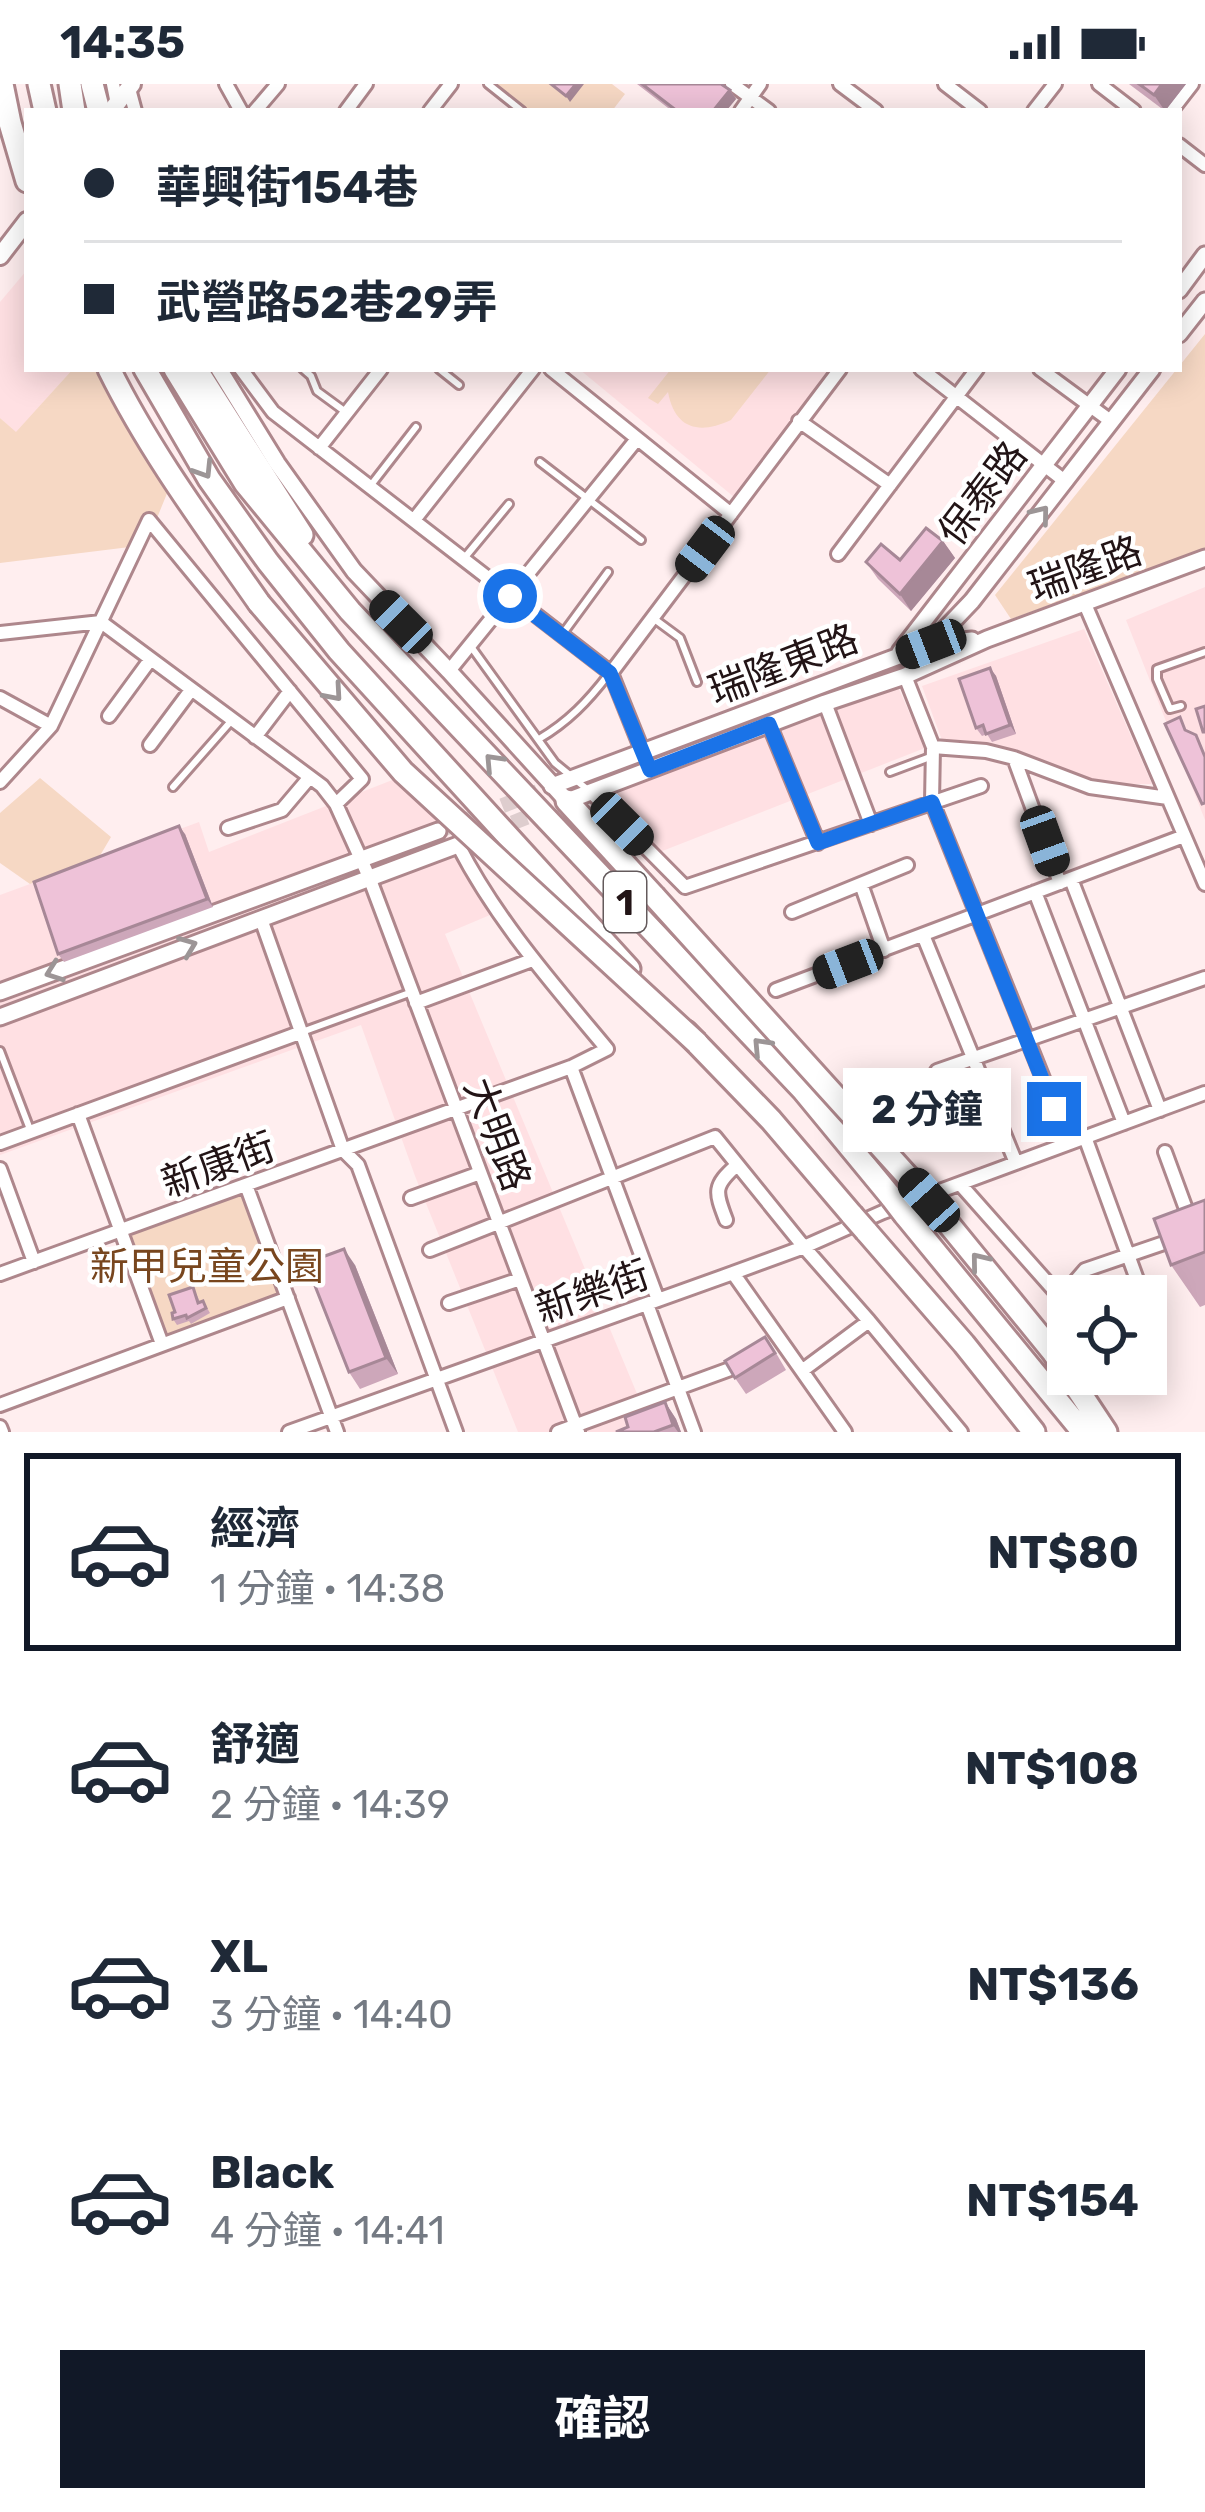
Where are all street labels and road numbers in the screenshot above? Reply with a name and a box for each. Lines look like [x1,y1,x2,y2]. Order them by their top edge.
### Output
street label: 保泰路 [929,433,1036,554]
street label: 瑞隆路 [1022,527,1148,611]
street label: 瑞隆東路 [702,616,864,714]
road number: 1 [604,872,646,932]
street label: 大明路 [455,1071,540,1197]
street label: 新康街 [155,1123,281,1207]
street label: 新樂街 [530,1251,655,1333]

